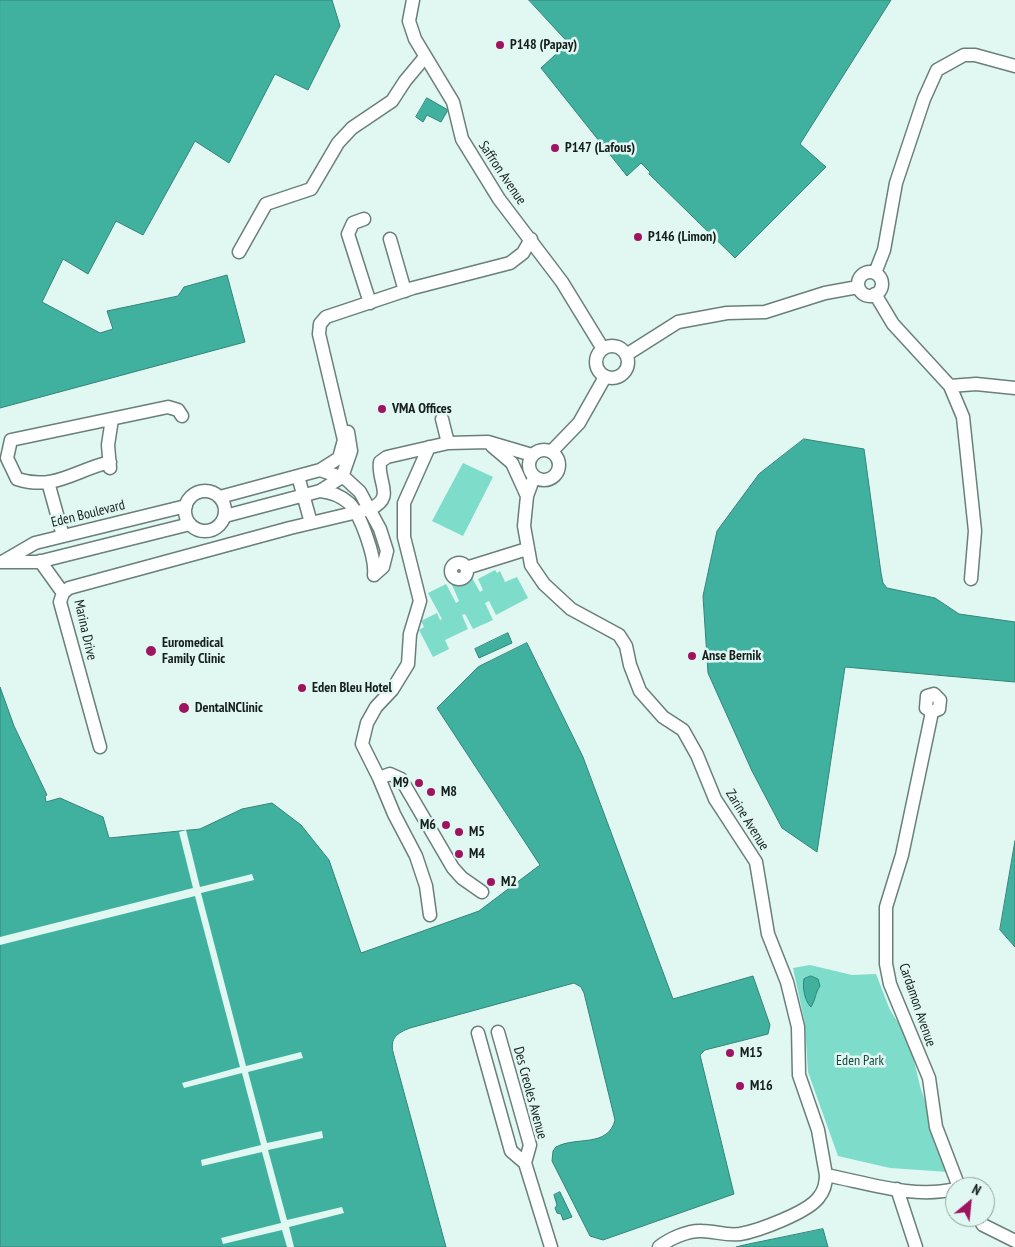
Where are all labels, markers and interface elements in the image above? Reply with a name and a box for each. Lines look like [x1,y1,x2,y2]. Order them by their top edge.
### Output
place label: P148 (Papay) [510,37,577,53]
marker: P148 (Papay) [494,39,506,51]
street label: Saffron Avenue [475,138,529,208]
place label: P147 (Lafous) [565,140,635,156]
marker: P147 (Lafous) [549,142,561,154]
place label: P146 (Limon) [648,229,716,245]
marker: P146 (Limon) [632,231,644,243]
place label: VMA Offices [392,401,452,417]
marker: VMA Offices [376,403,388,415]
street label: Eden Boulevard [49,497,127,531]
street label: Marina Drive [70,598,100,662]
place label: Euromedical Family Clinic [162,635,225,668]
marker: Euromedical Family Clinic [144,644,158,658]
place label: Anse Bernik [702,648,761,664]
marker: Anse Bernik [686,650,698,662]
place label: Eden Bleu Hotel [312,680,392,696]
marker: Eden Bleu Hotel [296,682,308,694]
place label: DentalNClinic [195,700,263,716]
marker: DentalNClinic [177,701,191,715]
place label: M9 [393,775,409,791]
marker: M9 [413,777,425,789]
place label: M8 [441,784,457,800]
marker: M8 [425,786,437,798]
street label: Zarine Avenue [722,786,772,854]
place label: M6 [420,817,436,833]
marker: M6 [440,819,452,831]
place label: M5 [469,824,485,840]
marker: M5 [453,826,465,838]
place label: M4 [469,846,485,862]
marker: M4 [453,848,465,860]
place label: M2 [501,874,517,890]
marker: M2 [485,876,497,888]
street label: Cardamon Avenue [895,961,939,1049]
street label: Des Creoles Avenue [510,1045,550,1141]
place label: M15 [740,1045,763,1061]
marker: M15 [724,1047,736,1059]
park label: Eden Park [836,1053,884,1069]
place label: M16 [750,1078,773,1094]
marker: M16 [734,1080,746,1092]
north arrow [945,1177,995,1227]
text: N [969,1180,984,1199]

